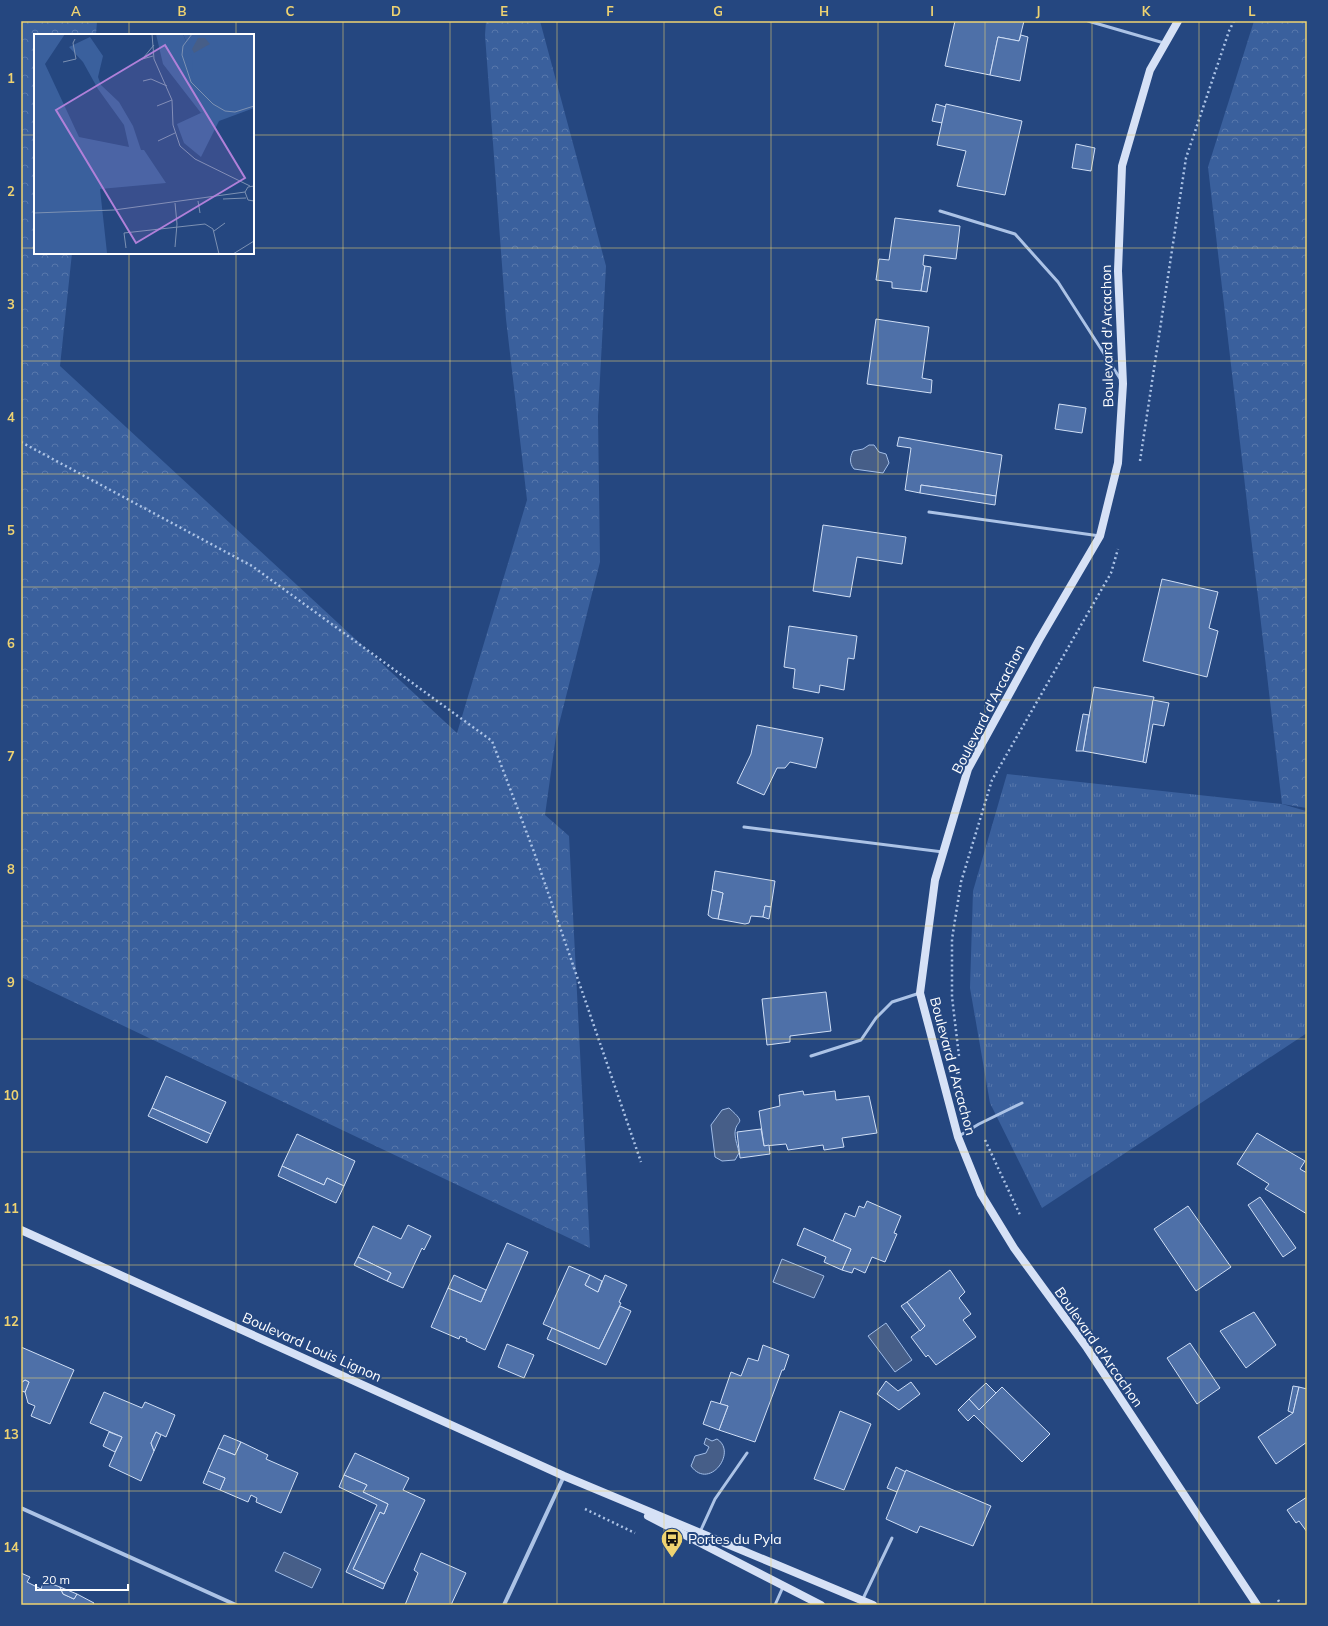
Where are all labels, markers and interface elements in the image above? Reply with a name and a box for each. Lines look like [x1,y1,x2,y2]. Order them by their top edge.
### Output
text: A [71,3,81,19]
text: B [178,3,187,19]
text: C [286,3,295,19]
text: D [391,3,401,19]
text: E [500,3,508,19]
text: F [606,3,614,19]
text: G [713,3,723,19]
text: H [819,3,829,19]
text: I [930,3,934,19]
text: J [1036,3,1040,19]
text: K [1142,3,1152,19]
text: L [1248,3,1256,19]
inset map [34,34,254,254]
text: 1 [7,70,15,86]
text: 2 [7,183,15,199]
street label: Boulevard d'Arcachon [1097,265,1117,407]
text: 3 [7,296,15,312]
text: 4 [7,409,15,425]
text: 5 [7,522,15,538]
text: 6 [7,635,15,651]
street label: Boulevard d'Arcachon [948,641,1028,777]
text: 7 [7,748,15,764]
text: 8 [7,861,15,877]
text: 9 [7,974,15,990]
street label: Boulevard d'Arcachon [926,995,980,1137]
text: 10 [3,1087,19,1103]
text: 11 [3,1200,19,1216]
street label: Boulevard d'Arcachon [1051,1283,1147,1411]
street label: Boulevard Louis Lignon [240,1308,384,1386]
text: 12 [3,1313,19,1329]
text: 13 [3,1426,19,1442]
bus stop icon: Portes du Pyla [659,1526,685,1559]
place label: Portes du Pyla [688,1530,782,1548]
text: 14 [3,1539,19,1555]
scale bar [36,1566,128,1592]
text: 20 m [42,1572,70,1587]

